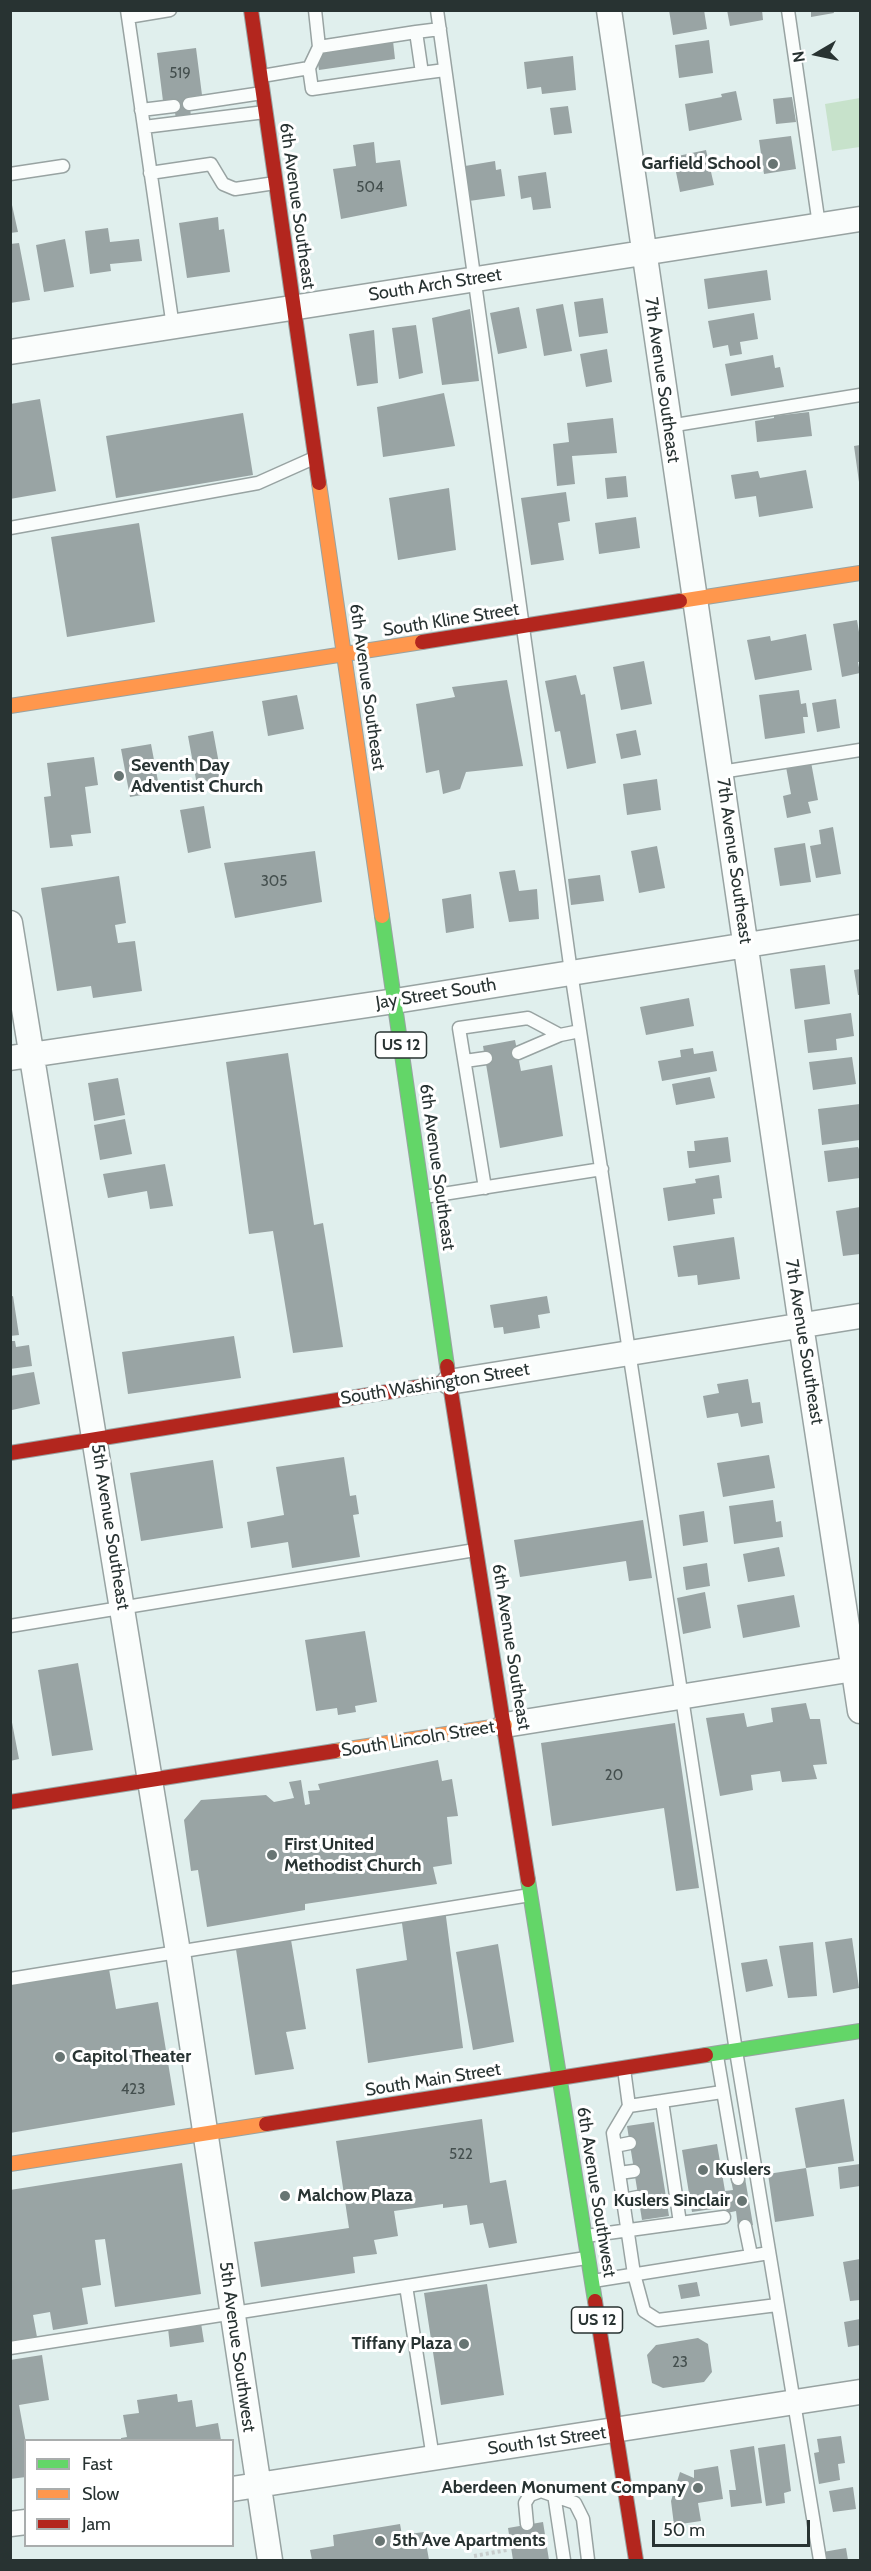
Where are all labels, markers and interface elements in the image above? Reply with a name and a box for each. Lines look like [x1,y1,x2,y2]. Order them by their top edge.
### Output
north arrow [787,24,847,84]
text: N [788,50,809,64]
house number: 519 [169,65,191,83]
street label: 6th Avenue Southeast [275,121,319,291]
place label: Garfield School [641,153,761,175]
marker: Garfield School [766,157,780,171]
house number: 504 [356,179,384,197]
street label: South Arch Street [367,264,503,306]
street label: 7th Avenue Southeast [640,296,684,464]
street label: South Kline Street [381,599,521,641]
street label: 6th Avenue Southeast [345,602,389,772]
place label: Seventh Day Adventist Church [131,755,263,798]
marker: Seventh Day Adventist Church [112,769,126,783]
street label: 7th Avenue Southeast [712,777,756,945]
house number: 305 [261,873,287,891]
street label: Jay Street South [374,974,498,1014]
road number: US 12 [376,1032,426,1058]
street label: 6th Avenue Southeast [415,1082,459,1252]
street label: 7th Avenue Southeast [780,1258,828,1426]
street label: South Washington Street [339,1358,531,1410]
street label: 5th Avenue Southeast [86,1442,134,1612]
street label: 6th Avenue Southeast [487,1562,535,1732]
street label: South Lincoln Street [340,1716,496,1762]
house number: 20 [605,1767,623,1785]
place label: First United Methodist Church [284,1834,421,1876]
marker: First United Methodist Church [265,1848,279,1862]
place label: Capitol Theater [72,2046,191,2068]
marker: Capitol Theater [53,2050,67,2064]
street label: South Main Street [364,2059,502,2101]
house number: 423 [121,2081,145,2099]
street label: 6th Avenue Southwest [572,2105,620,2279]
house number: 522 [449,2146,473,2164]
place label: Kuslers [715,2159,771,2181]
marker: Kuslers [696,2163,710,2177]
place label: Malchow Plaza [297,2185,413,2207]
marker: Malchow Plaza [278,2189,292,2203]
place label: Kuslers Sinclair [613,2190,730,2212]
marker: Kuslers Sinclair [735,2194,749,2208]
street label: 5th Avenue Southwest [214,2260,260,2434]
road number: US 12 [572,2307,622,2333]
place label: Tiffany Plaza [352,2333,452,2355]
marker: Tiffany Plaza [457,2337,471,2351]
house number: 23 [672,2354,688,2372]
street label: South 1st Street [486,2422,608,2460]
legend [24,2439,234,2547]
text: Fast [82,2453,113,2475]
place label: Aberdeen Monument Company [442,2477,686,2499]
marker: Aberdeen Monument Company [691,2481,705,2495]
text: Slow [82,2483,119,2505]
scale bar [655,2508,812,2546]
text: Jam [82,2513,111,2535]
text: 50 m [663,2519,705,2541]
place label: 5th Ave Apartments [392,2530,546,2552]
marker: 5th Ave Apartments [373,2534,387,2548]

